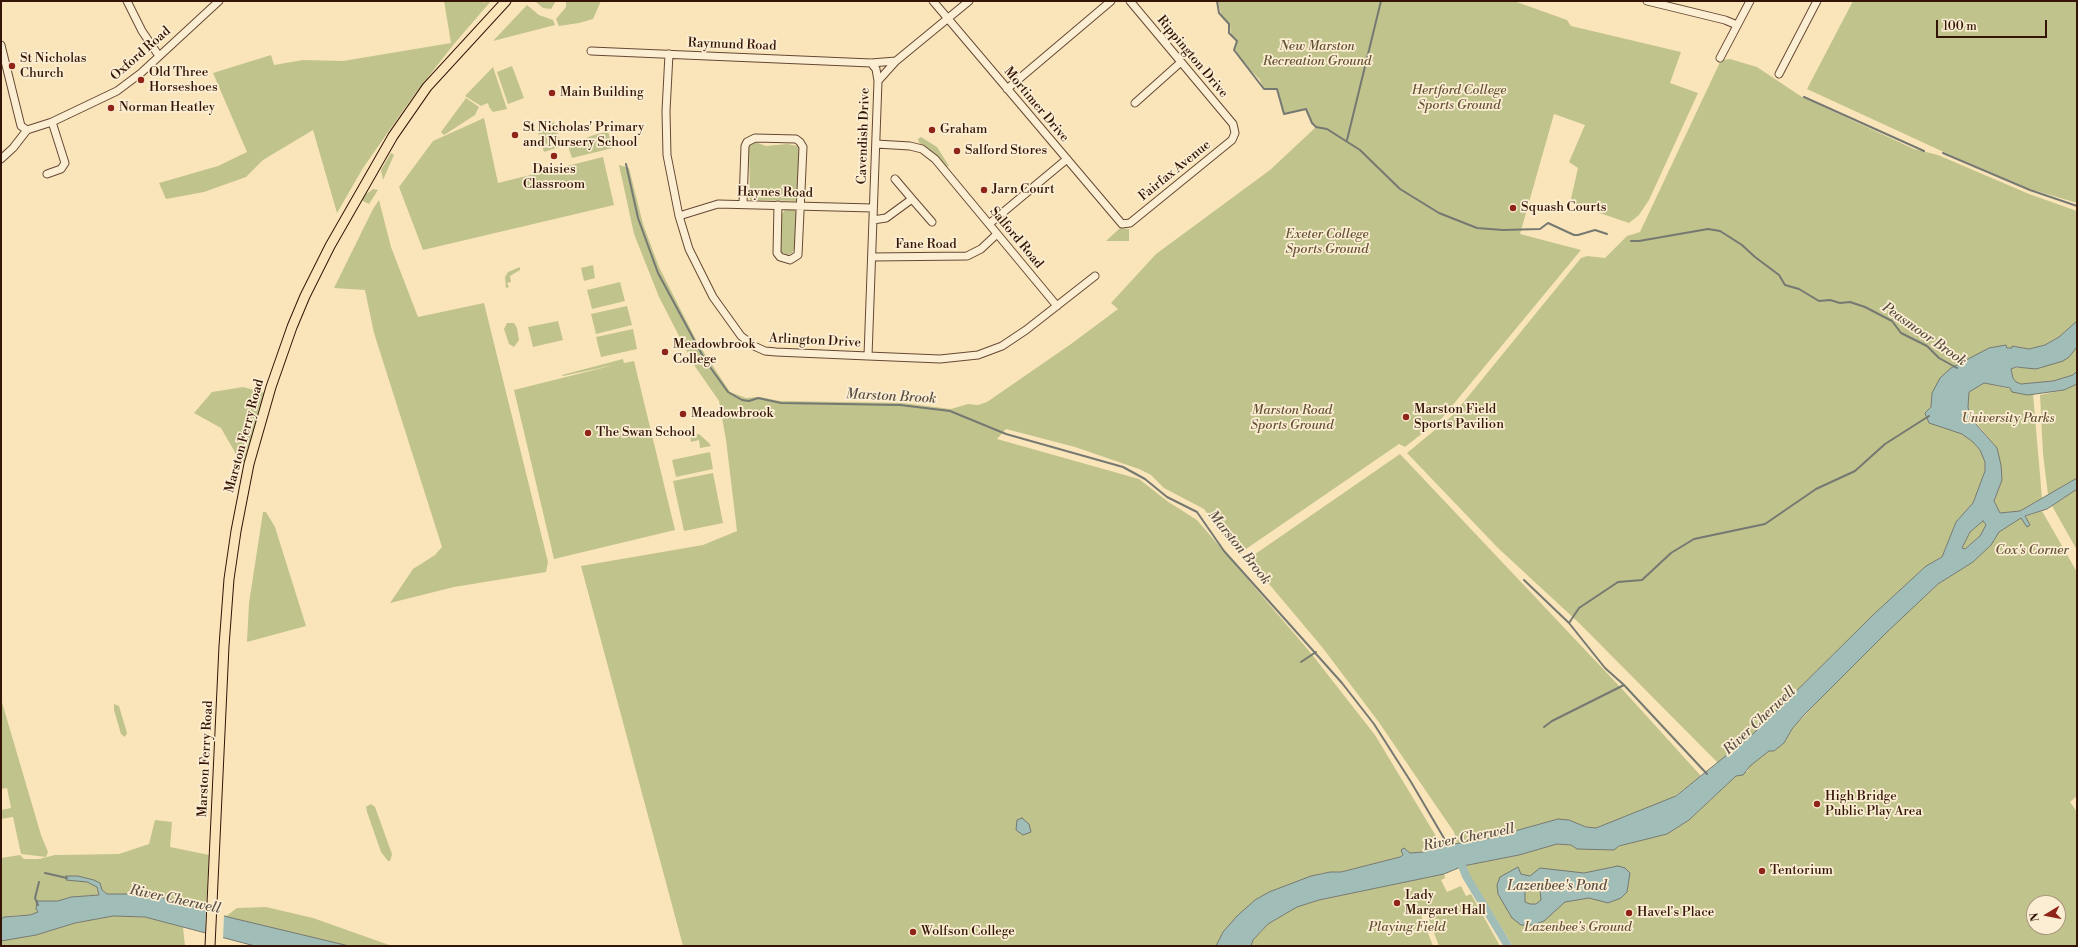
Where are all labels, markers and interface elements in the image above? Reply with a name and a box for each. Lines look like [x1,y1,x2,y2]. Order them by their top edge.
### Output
scale bar [1938,12,2049,38]
street label: Rippington Drive [1153,13,1231,101]
text: 100 m [1943,19,1977,34]
street label: Oxford Road [108,24,174,84]
street label: Raymund Road [687,36,777,54]
park label: New Marston Recreation Ground [1263,39,1371,70]
place label: St Nicholas Church [20,51,86,82]
marker: St Nicholas Church [7,61,17,71]
street label: Mortimer Drive [1000,64,1072,146]
place label: Old Three Horseshoes [149,65,218,96]
marker: Old Three Horseshoes [136,75,146,85]
park label: Hertford College Sports Ground [1412,83,1506,114]
place label: Main Building [560,85,644,101]
street label: Cavendish Drive [855,87,873,185]
marker: Main Building [547,88,557,98]
place label: Norman Heatley [119,100,215,116]
marker: Norman Heatley [106,103,116,113]
place label: St Nicholas' Primary and Nursery School [523,120,644,151]
place label: Graham [940,122,987,138]
marker: Graham [927,125,937,135]
marker: St Nicholas' Primary and Nursery School [510,130,520,140]
street label: Fairfax Avenue [1136,137,1214,205]
place label: Salford Stores [965,143,1047,159]
marker: Salford Stores [952,146,962,156]
marker: Daisies Classroom [549,151,559,161]
place label: Daisies Classroom [523,162,585,193]
place label: Jarn Court [992,182,1055,198]
street label: Haynes Road [737,185,813,201]
marker: Jarn Court [979,185,989,195]
place label: Squash Courts [1521,200,1607,216]
marker: Squash Courts [1508,203,1518,213]
street label: Salford Road [986,204,1046,272]
park label: Exeter College Sports Ground [1286,227,1368,258]
street label: Fane Road [895,237,957,253]
water label: Peasmoor Brook [1878,300,1970,370]
street label: Arlington Drive [769,331,861,351]
place label: Meadowbrook College [673,337,755,368]
marker: Meadowbrook College [660,347,670,357]
street label: Marston Ferry Road [222,377,268,495]
water label: Marston Brook [845,386,937,408]
place label: Marston Field Sports Pavilion [1414,402,1504,433]
park label: Marston Road Sports Ground [1251,403,1333,434]
place label: Meadowbrook [691,406,773,422]
marker: Meadowbrook [678,409,688,419]
park label: University Parks [1961,411,2055,427]
marker: Marston Field Sports Pavilion [1401,412,1411,422]
place label: The Swan School [596,425,695,441]
marker: The Swan School [583,428,593,438]
water label: Marston Brook [1204,507,1274,589]
park label: Cox's Corner [1995,543,2069,559]
water label: River Cherwell [1720,683,1800,759]
street label: Marston Ferry Road [195,700,217,818]
place label: High Bridge Public Play Area [1825,789,1922,820]
marker: High Bridge Public Play Area [1812,799,1822,809]
water label: River Cherwell [1422,821,1516,855]
place label: Tentorium [1770,863,1833,879]
marker: Tentorium [1757,866,1767,876]
water label: Lazenbee's Pond [1507,879,1607,895]
water label: River Cherwell [128,882,222,918]
place label: Lady Margaret Hall [1405,888,1486,919]
north arrow [2026,895,2066,935]
marker: Lady Margaret Hall [1392,898,1402,908]
place label: Havel's Place [1637,905,1714,921]
marker: Havel's Place [1624,908,1634,918]
text: N [2028,911,2043,922]
park label: Playing Field [1369,920,1445,936]
park label: Lazenbee's Ground [1524,920,1632,936]
place label: Wolfson College [921,924,1015,940]
marker: Wolfson College [908,927,918,937]

